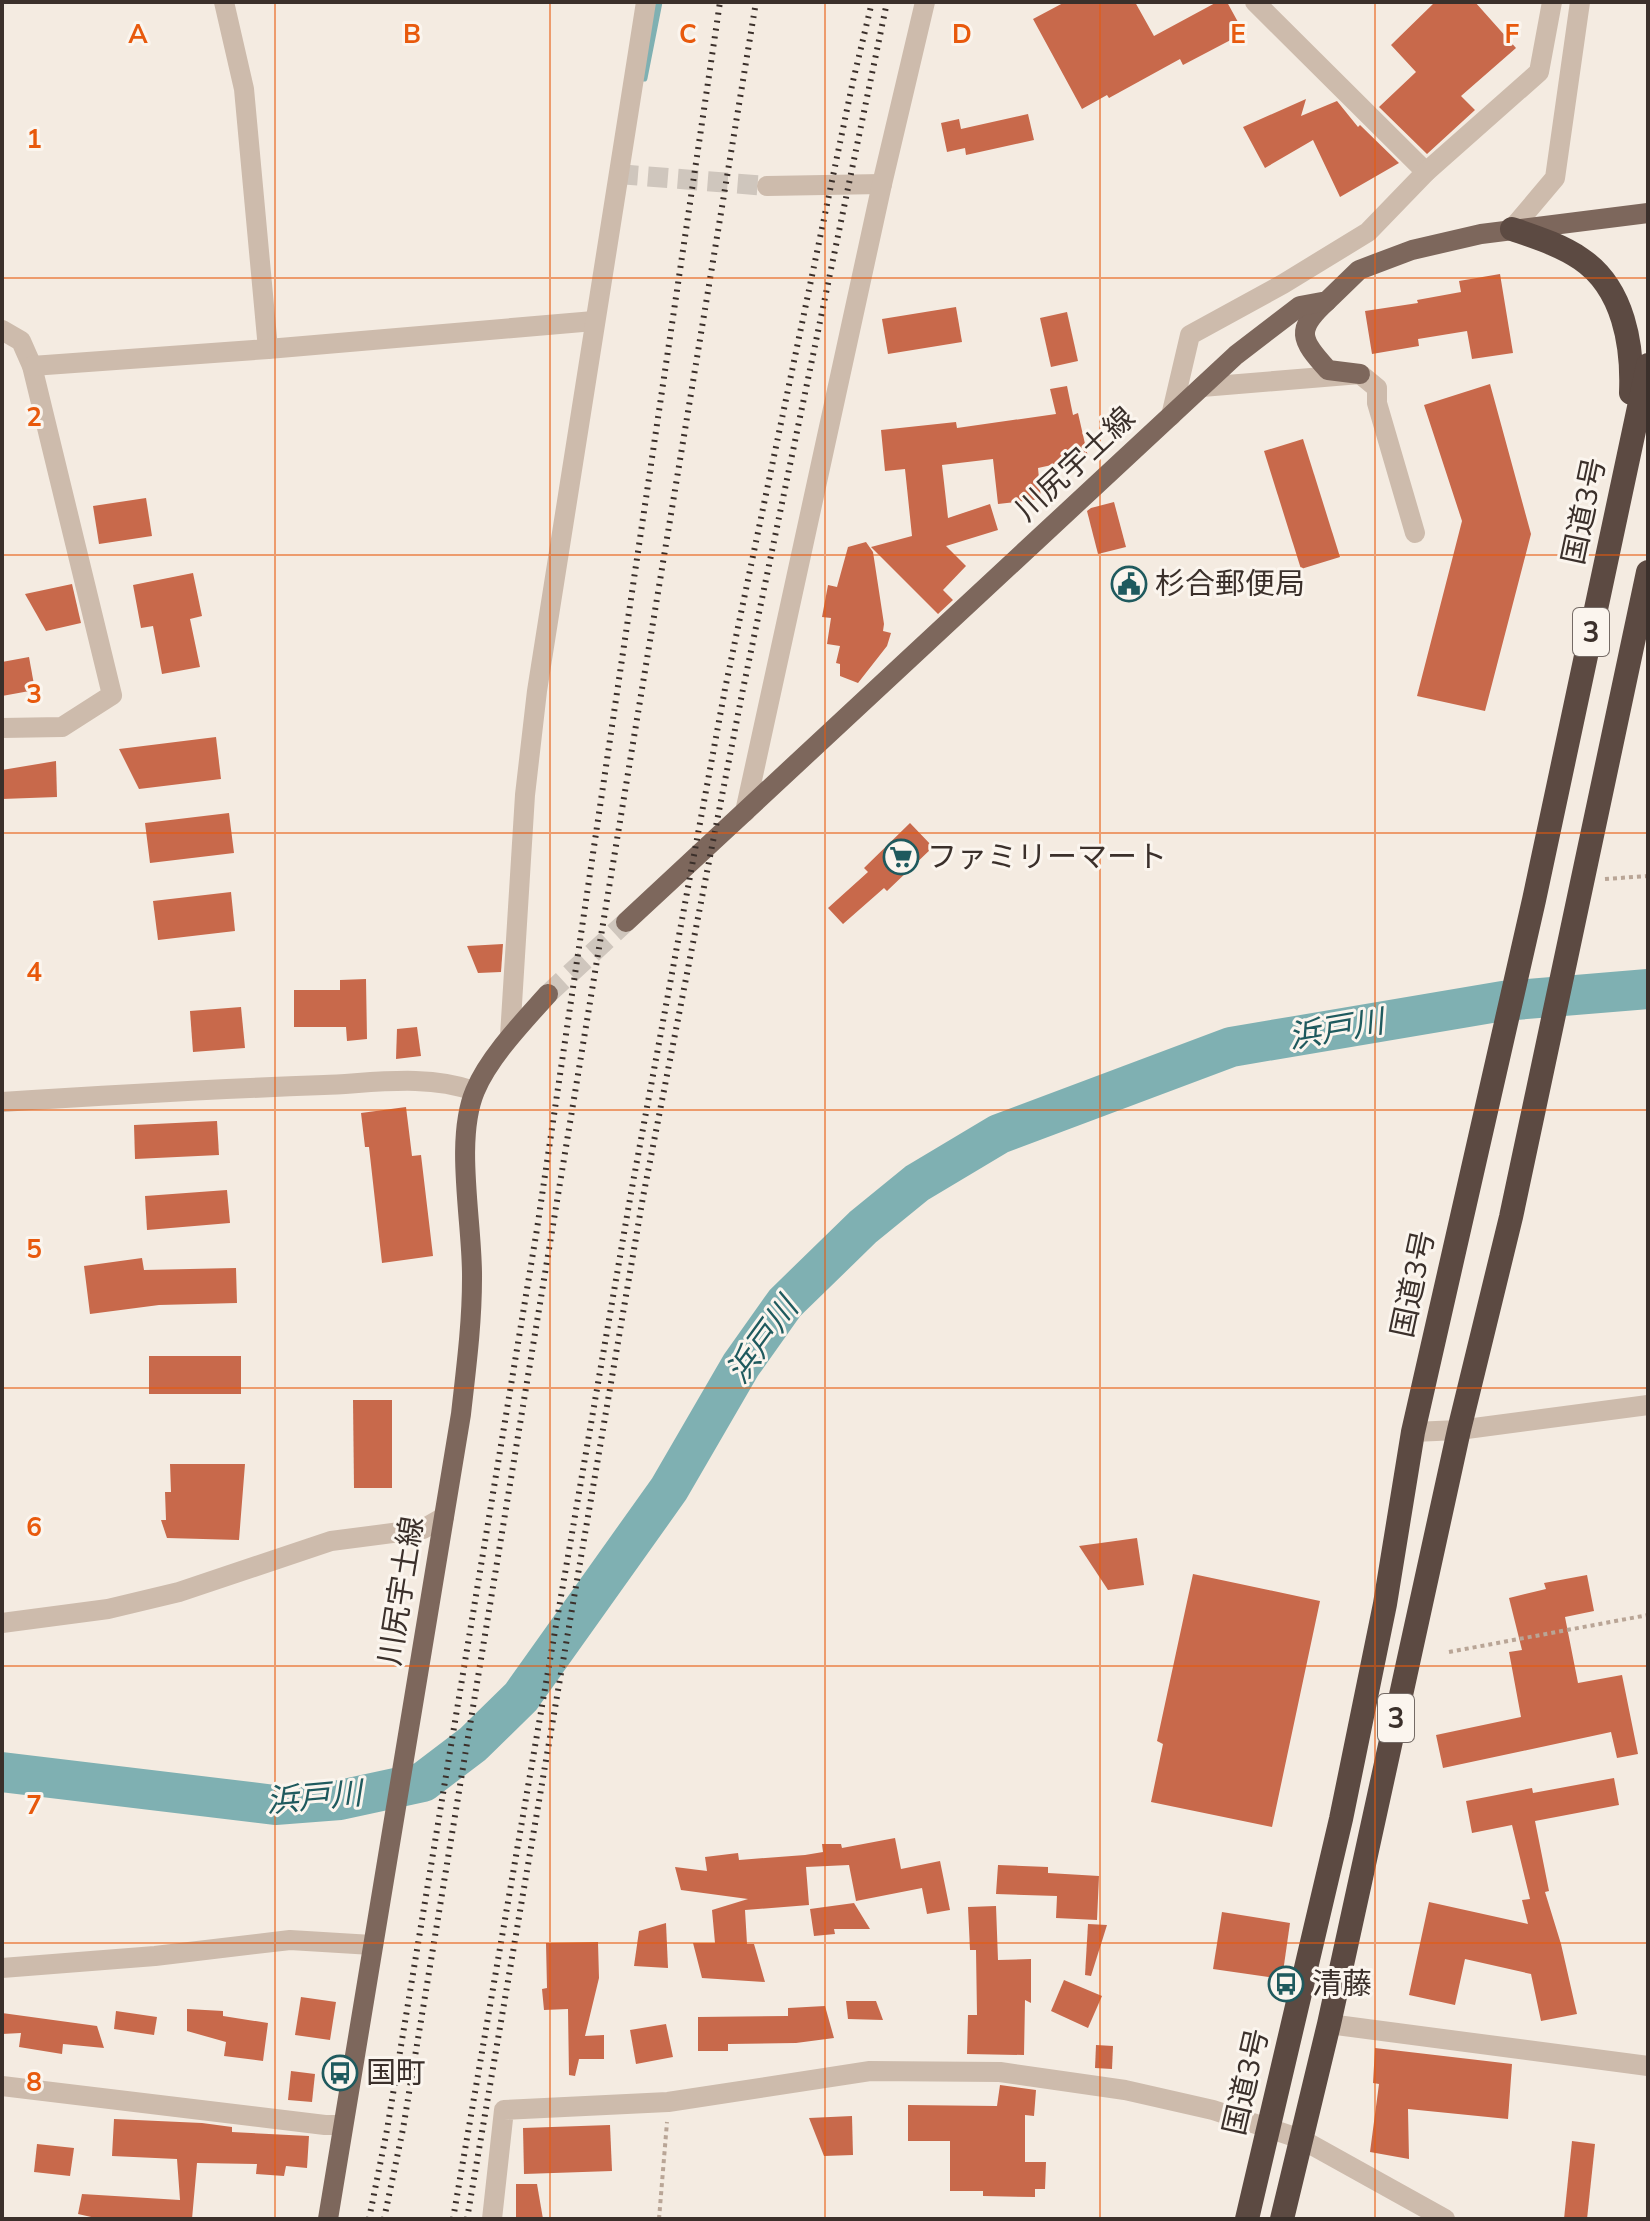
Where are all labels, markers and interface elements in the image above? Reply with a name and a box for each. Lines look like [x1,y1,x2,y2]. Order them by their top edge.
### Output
text: A [128,17,148,50]
text: B [403,17,421,50]
text: C [679,17,697,50]
text: D [952,17,972,50]
text: E [1230,17,1246,50]
text: F [1505,17,1520,50]
text: 1 [26,122,42,155]
street label: 川尻宇土線 [1007,398,1142,528]
text: 2 [26,400,42,433]
street label: 国道3号 [1553,454,1613,568]
place label: 杉合郵便局 [1155,564,1305,602]
public building icon: 杉合郵便局 [1110,565,1148,603]
road number: 3 [1573,608,1609,656]
text: 3 [26,677,42,710]
place label: ファミリーマート [927,837,1167,875]
supermarket icon: ファミリーマート [882,838,920,876]
text: 4 [26,955,42,988]
water label: 浜戸川 [1285,999,1390,1056]
street label: 国道3号 [1382,1227,1442,1341]
text: 5 [26,1232,42,1265]
water label: 浜戸川 [717,1286,807,1390]
text: 6 [26,1510,42,1543]
street label: 川尻宇土線 [370,1514,431,1668]
road number: 3 [1378,1694,1414,1742]
water label: 浜戸川 [264,1772,366,1820]
text: 7 [26,1788,42,1821]
place label: 清藤 [1312,1964,1372,2002]
bus stop icon: 清藤 [1267,1965,1305,2003]
street label: 国道3号 [1214,2025,1276,2139]
place label: 国町 [366,2053,426,2091]
bus stop icon: 国町 [321,2054,359,2092]
text: 8 [26,2065,42,2098]

